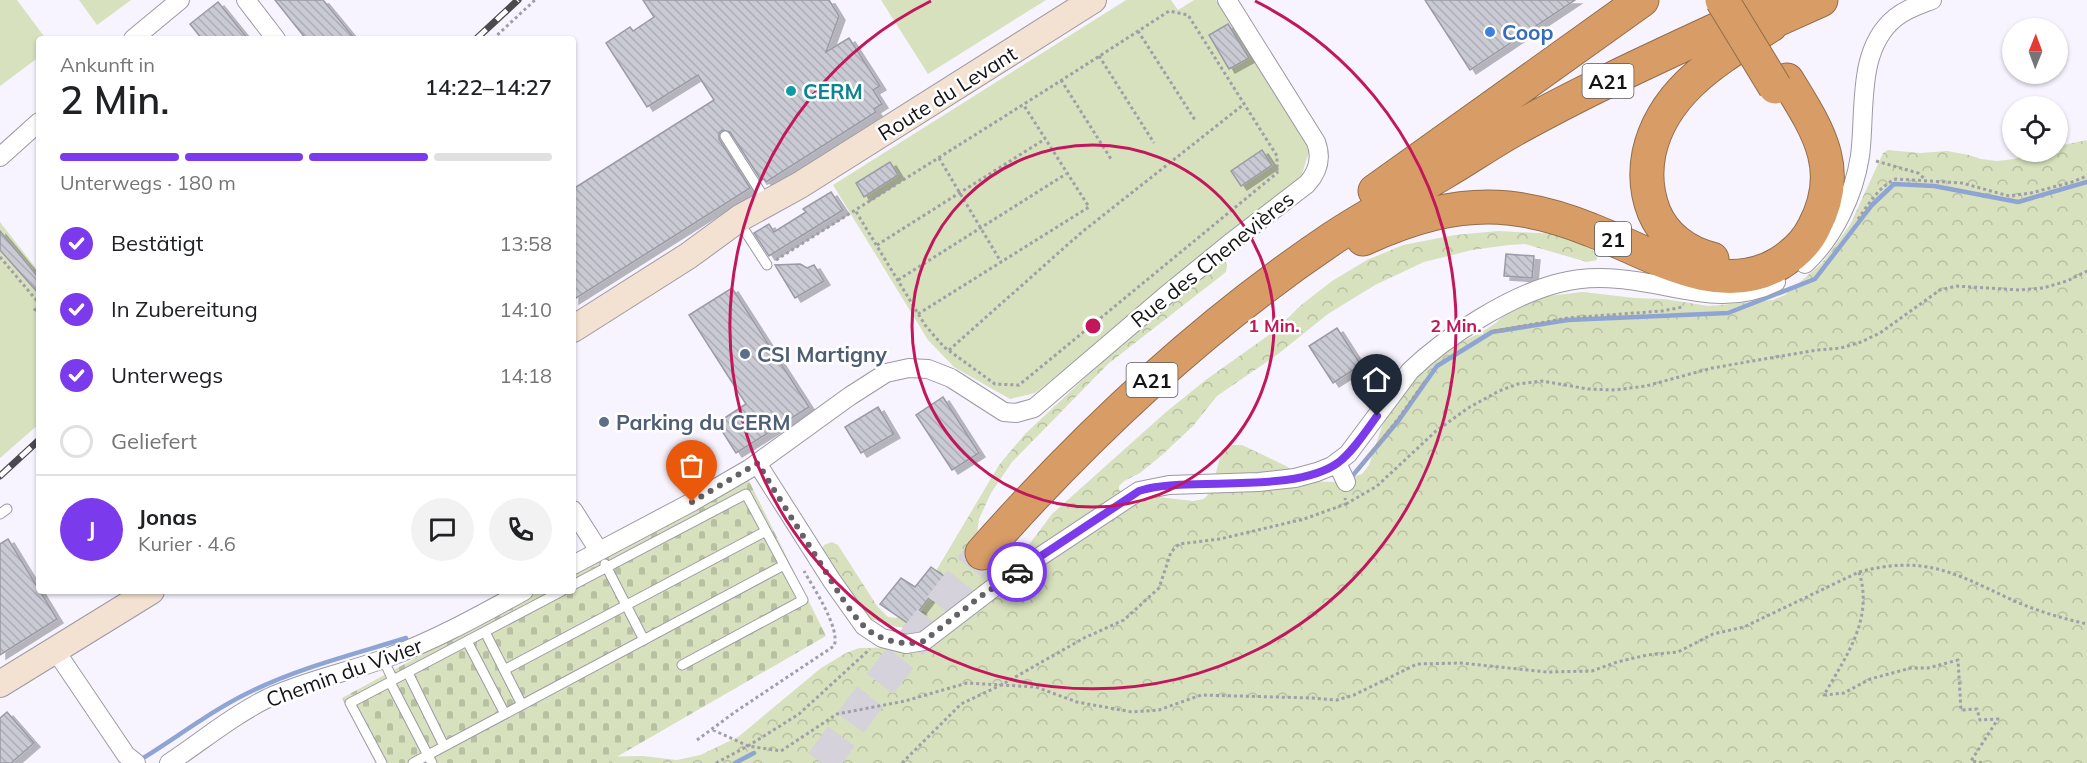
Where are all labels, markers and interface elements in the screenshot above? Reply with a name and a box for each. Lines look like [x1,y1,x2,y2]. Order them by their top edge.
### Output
north arrow [2002,18,2068,84]
map controls [2002,18,2068,162]
place label: Coop [1502,19,1554,45]
marker: Coop [1483,25,1497,39]
street label: Route du Levant [873,40,1021,146]
text: Ankunft in [60,52,155,77]
road number: A21 [1582,64,1634,98]
text: 14:22–14:27 [425,73,552,101]
text: 2 Min. [60,75,170,124]
place label: CERM [803,78,863,104]
marker: CERM [784,84,798,98]
button: locate [2002,96,2068,162]
text: Unterwegs · 180 m [60,170,236,195]
street label: Rue des Chenevières [1125,185,1299,333]
road number: 21 [1595,222,1631,256]
icon: check [60,227,93,260]
text: Bestätigt [111,229,204,257]
text: 13:58 [499,231,552,256]
icon: check [60,293,93,326]
text: In Zubereitung [111,295,258,323]
text: 14:10 [499,297,552,322]
text: 1 Min. [1248,314,1300,337]
text: 2 Min. [1430,314,1482,337]
centre of rings [1083,316,1103,336]
place label: CSI Martigny [757,341,888,367]
marker: CSI Martigny [738,347,752,361]
pin [1351,354,1402,416]
icon: check [60,359,93,392]
text: Unterwegs [111,361,223,389]
text: 14:18 [499,363,552,388]
road number: A21 [1126,363,1178,397]
icon: home [1360,363,1393,396]
place label: Parking du CERM [616,409,791,435]
marker: Parking du CERM [597,415,611,429]
text: Geliefert [111,427,197,455]
pin [666,440,717,502]
icon: bag [675,449,708,482]
button: chat [411,498,474,561]
button: phone [489,498,552,561]
text: Jonas [138,503,197,531]
text: J [88,515,95,543]
text: Kurier · 4.6 [138,531,236,556]
courier [987,542,1047,602]
icon: car [1001,556,1034,589]
street label: Chemin du Vivier [262,632,426,712]

